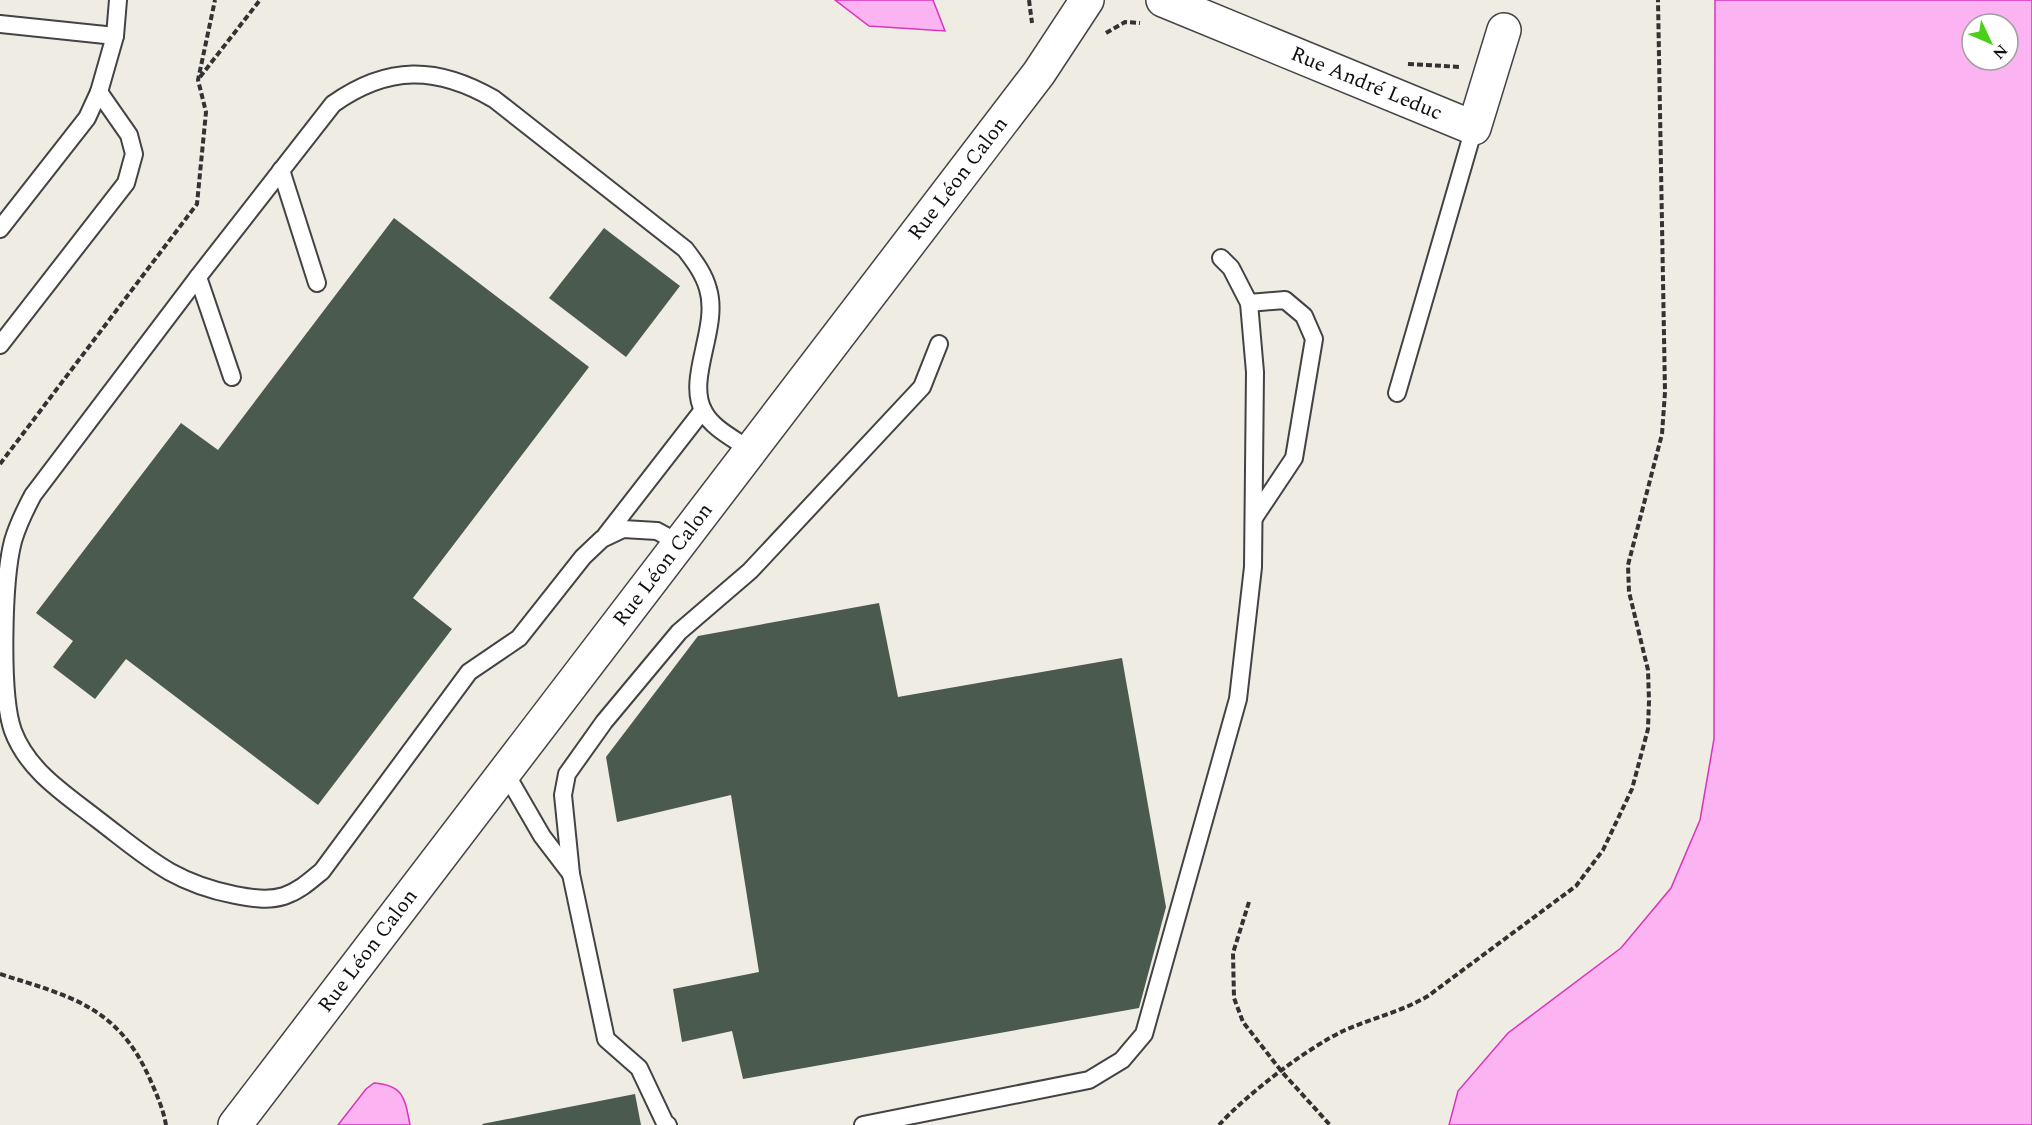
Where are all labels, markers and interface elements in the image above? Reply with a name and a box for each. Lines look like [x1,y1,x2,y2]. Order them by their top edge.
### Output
north arrow [1960,12,2020,72]
street label: Rue André Leduc [1286,38,1447,129]
text: N [1987,39,2013,65]
street label: Rue Léon Calon [900,110,1016,247]
street label: Rue Léon Calon [605,496,721,634]
street label: Rue Léon Calon [310,882,426,1020]

